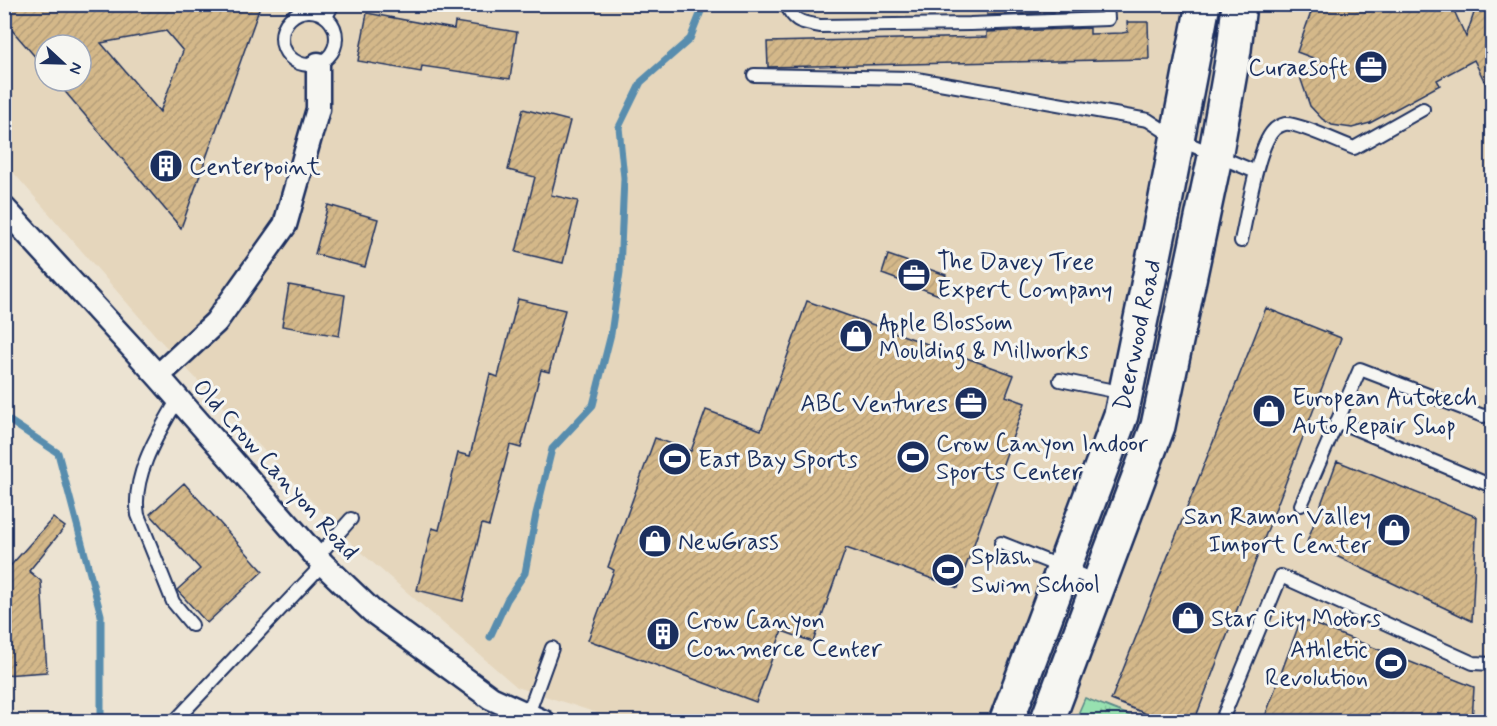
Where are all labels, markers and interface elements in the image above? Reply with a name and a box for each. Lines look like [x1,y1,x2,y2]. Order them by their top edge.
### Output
north arrow [33,33,93,93]
office icon: Curaesoft [1353,49,1389,85]
place label: Curaesoft [1248,53,1348,84]
text: N [64,59,87,77]
building icon: Centerpoint [148,148,184,184]
place label: Centerpoint [189,152,321,183]
place label: The Davey Tree Expert Company [937,247,1113,306]
office icon: The Davey Tree Expert Company [896,257,932,293]
street label: Deerwood Road [1107,257,1170,414]
place label: Apple Blossom Moulding & Millworks [879,308,1089,370]
shop icon: Apple Blossom Moulding & Millworks [838,318,874,354]
street label: Old Crow Canyon Road [185,373,365,567]
place label: European Autotech Auto Repair Shop [1292,383,1477,442]
office icon: ABC Ventures [953,385,989,421]
place label: ABC Ventures [800,389,948,420]
shop icon: European Autotech Auto Repair Shop [1251,393,1287,429]
place label: Crow Canyon Indoor Sports Center [936,429,1148,488]
sports icon: Crow Canyon Indoor Sports Center [895,439,931,475]
sports icon: East Bay Sports [657,441,693,477]
place label: East Bay Sports [698,445,858,476]
place label: San Ramon Valley Import Center [1184,502,1371,561]
shop icon: San Ramon Valley Import Center [1376,512,1412,548]
shop icon: NewGrass [637,523,673,559]
place label: NewGrass [678,527,779,558]
place label: Splash Swim School [971,542,1100,601]
sports icon: Splash Swim School [930,552,966,588]
shop icon: Star City Motors [1170,600,1206,636]
place label: Star City Motors [1211,604,1381,635]
place label: Crow Canyon Commerce Center [686,606,883,665]
building icon: Crow Canyon Commerce Center [645,616,681,652]
place label: Athletic Revolution [1265,635,1368,694]
sports icon: Athletic Revolution [1373,645,1409,681]

